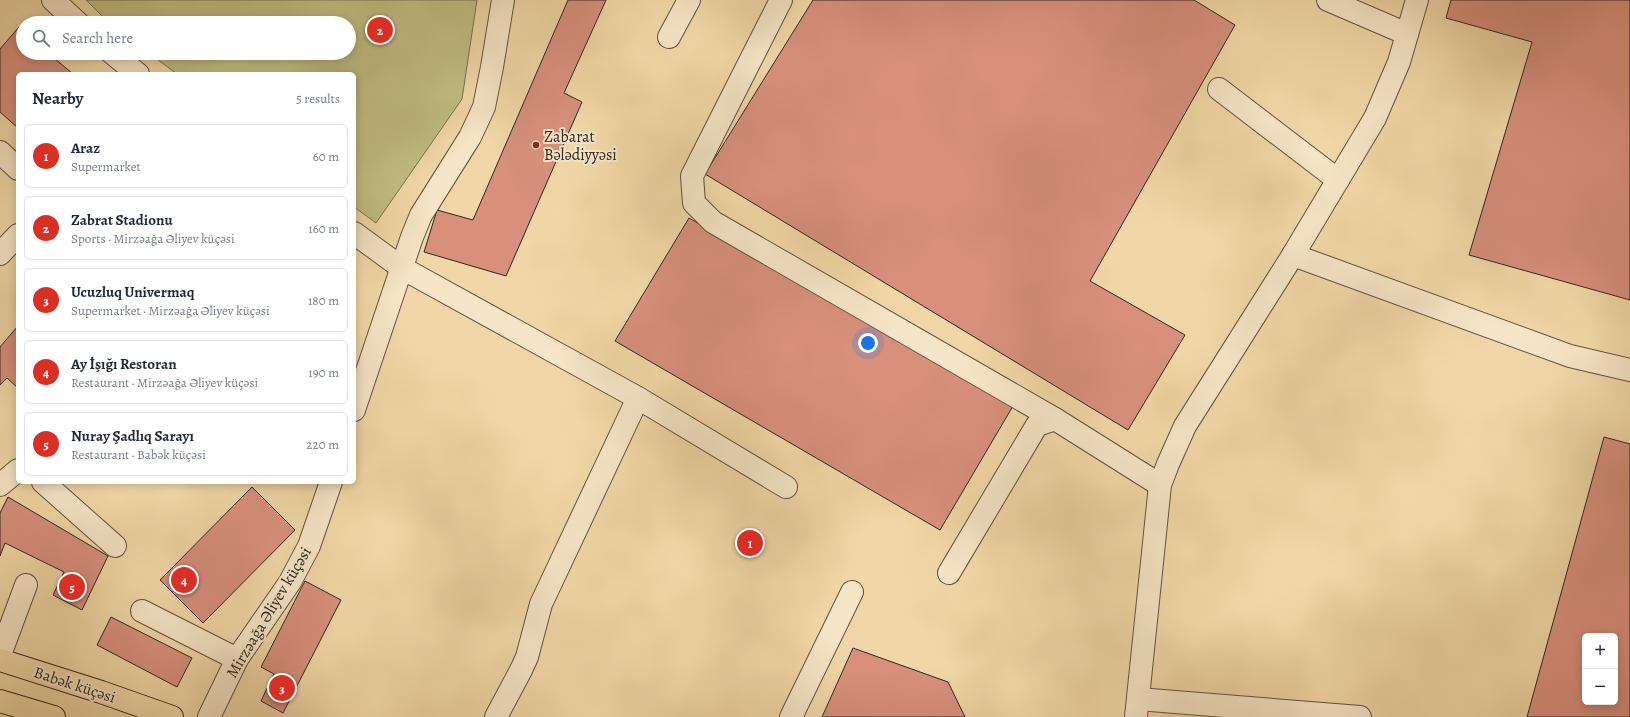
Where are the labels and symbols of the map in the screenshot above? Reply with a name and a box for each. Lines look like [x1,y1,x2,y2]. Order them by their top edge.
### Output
pin: 2 [367,15,393,45]
place label: Zabarat Bələdiyyəsi [544,126,617,166]
marker: Zabarat Bələdiyyəsi [531,140,541,150]
your location [858,333,878,353]
pin: 1 [737,528,763,558]
street label: Mirzəağa Əliyev küçəsi [221,543,317,682]
pin: 4 [171,565,197,595]
pin: 5 [59,572,85,602]
street label: Babək küçəsi [31,661,118,709]
pin: 3 [269,673,295,703]

